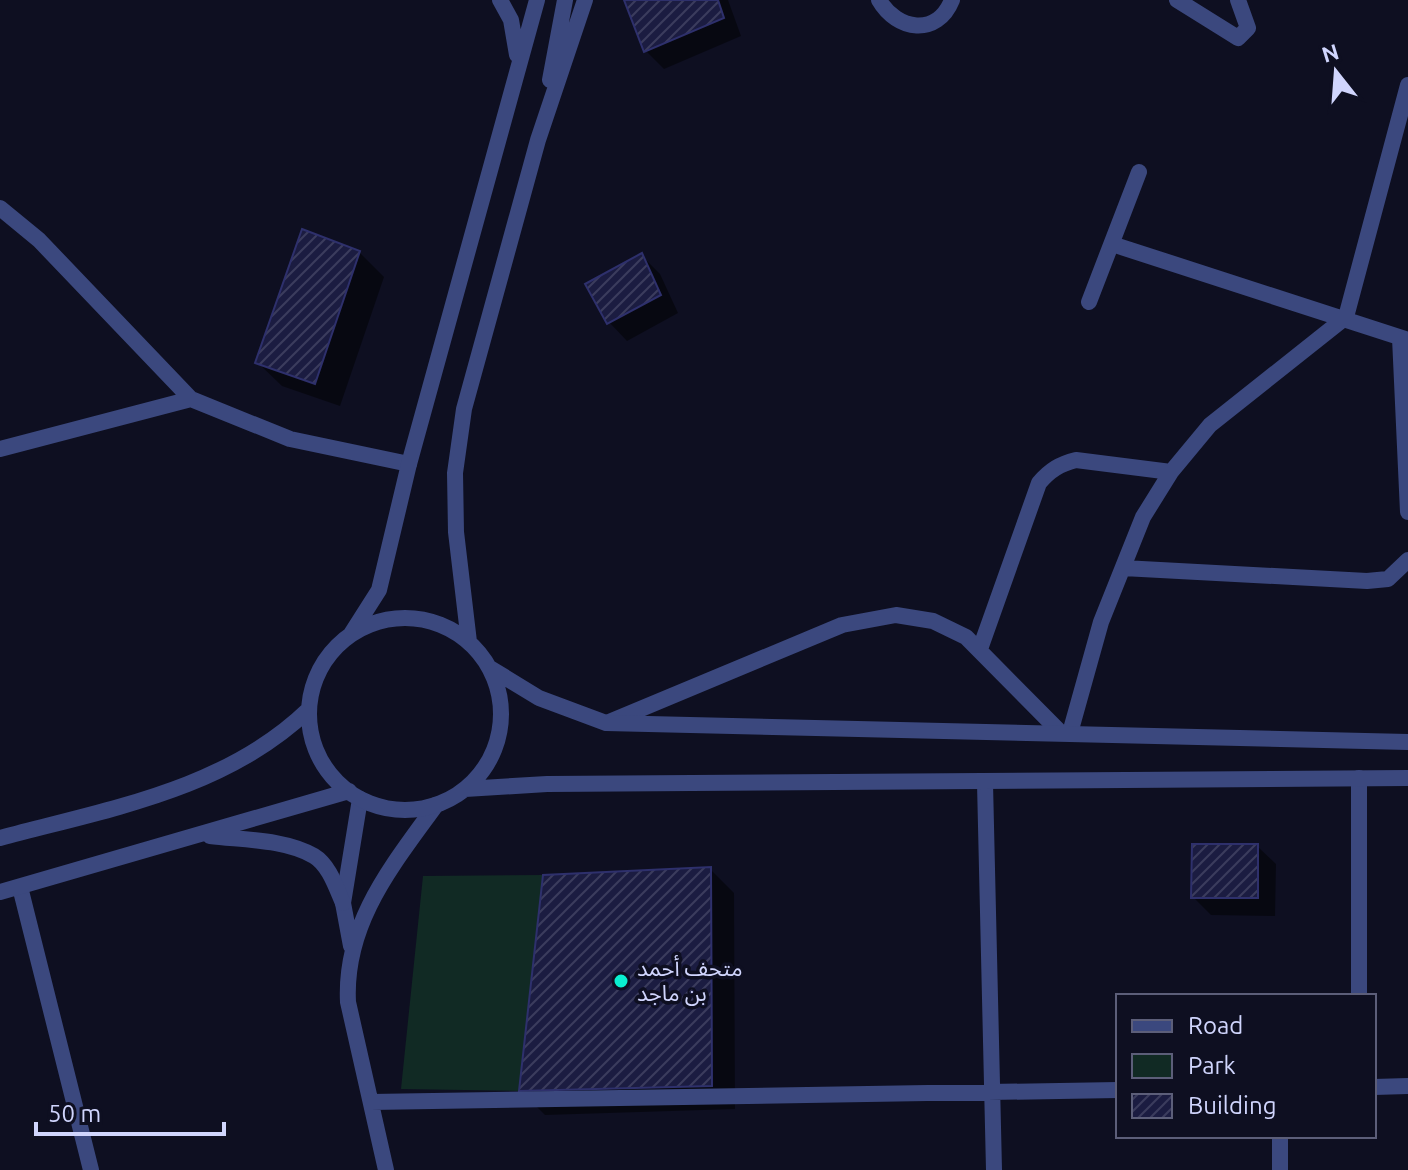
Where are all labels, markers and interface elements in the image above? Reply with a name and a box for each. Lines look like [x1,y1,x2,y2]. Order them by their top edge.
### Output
north arrow [1296,32,1376,112]
text: N [1318,38,1342,67]
place label: متحف أحمد بن ماجد [637,955,743,1006]
marker: متحف أحمد بن ماجد [612,972,630,990]
legend [1116,994,1376,1138]
text: Road [1188,1012,1243,1039]
text: Park [1188,1052,1236,1079]
scale bar [36,1086,224,1136]
text: Building [1188,1092,1276,1119]
text: 50 m [48,1100,101,1127]

